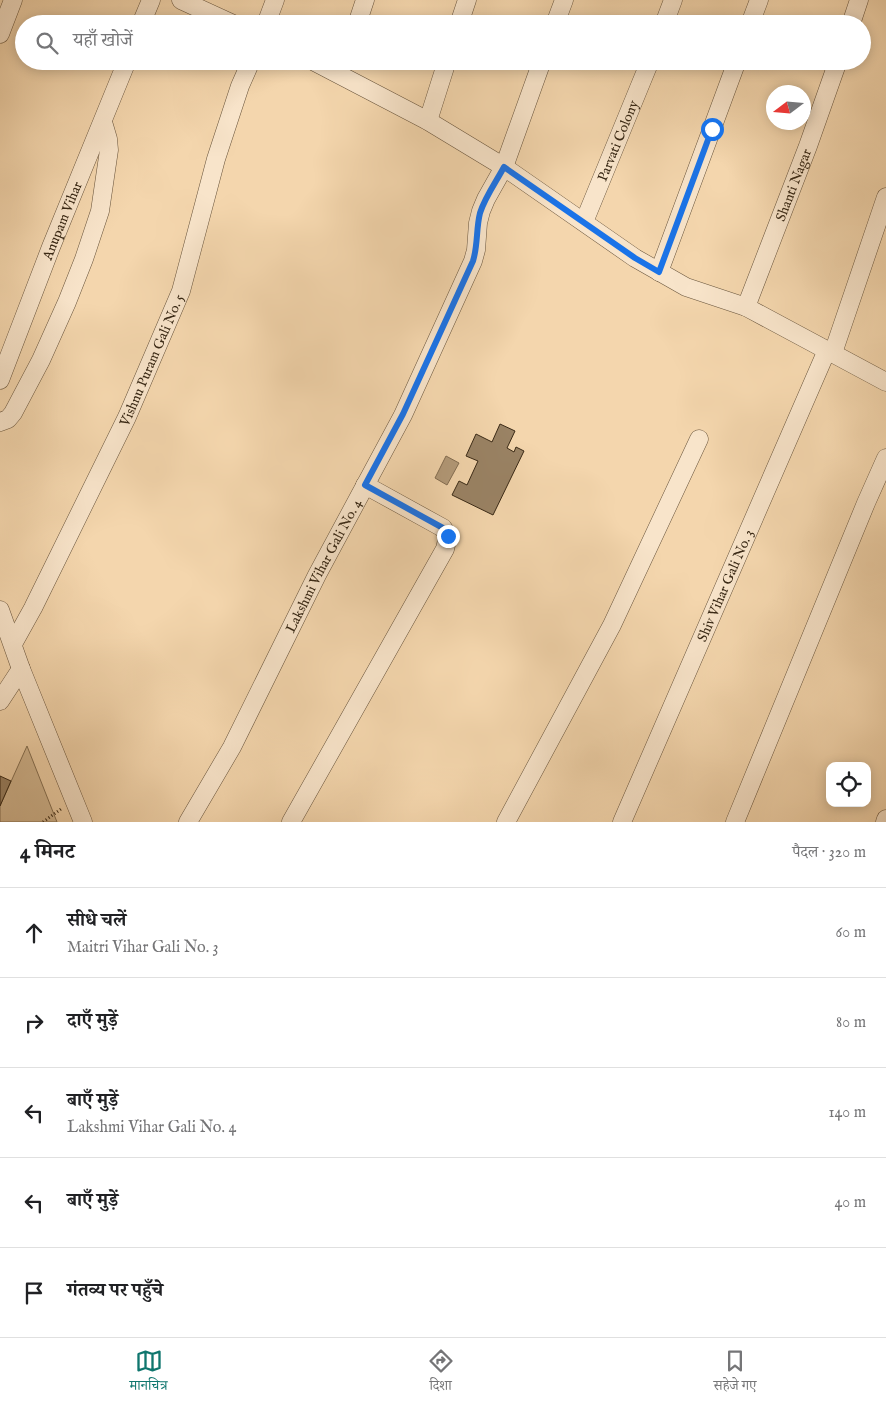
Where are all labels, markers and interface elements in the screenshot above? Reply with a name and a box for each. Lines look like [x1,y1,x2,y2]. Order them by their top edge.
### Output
search box [15,15,871,70]
icon: search [33,29,61,57]
text: यहाँ खोजें [73,29,133,53]
north arrow [766,85,811,130]
street label: Parvati Colony [594,98,643,184]
route start [701,118,724,141]
street label: Shanti Nagar [772,146,816,224]
street label: Anupam Vihar [38,179,87,264]
street label: Vishnu Puram Gali No. 5 [115,292,189,430]
street label: Lakshmi Vihar Gali No. 4 [282,496,366,636]
route end [437,525,460,548]
street label: Shiv Vihar Gali No. 3 [693,527,758,645]
map controls [826,762,871,807]
button: locate [826,762,871,807]
text: 4 मिनट [20,839,75,866]
text: पैदल · 320 m [792,843,866,863]
text: सीधे चलें [67,909,126,933]
icon: ahead [20,919,48,947]
text: 60 m [836,923,866,943]
text: Maitri Vihar Gali No. 3 [67,938,219,958]
icon: right [20,1009,48,1037]
text: दाएँ मुड़ें [67,1009,118,1033]
text: 80 m [836,1013,866,1033]
text: बाएँ मुड़ें [67,1089,118,1113]
icon: left [20,1099,48,1127]
text: 140 m [828,1103,866,1123]
text: Lakshmi Vihar Gali No. 4 [67,1118,236,1138]
icon: left [20,1189,48,1217]
text: बाएँ मुड़ें [67,1189,118,1213]
text: 40 m [834,1193,866,1213]
icon: arrive [20,1279,48,1307]
text: गंतव्य पर पहुँचे [67,1279,163,1303]
tab: मानचित्र [130,1347,167,1399]
tab: दिशा [427,1347,455,1399]
tab: सहेजे गए [714,1347,756,1399]

